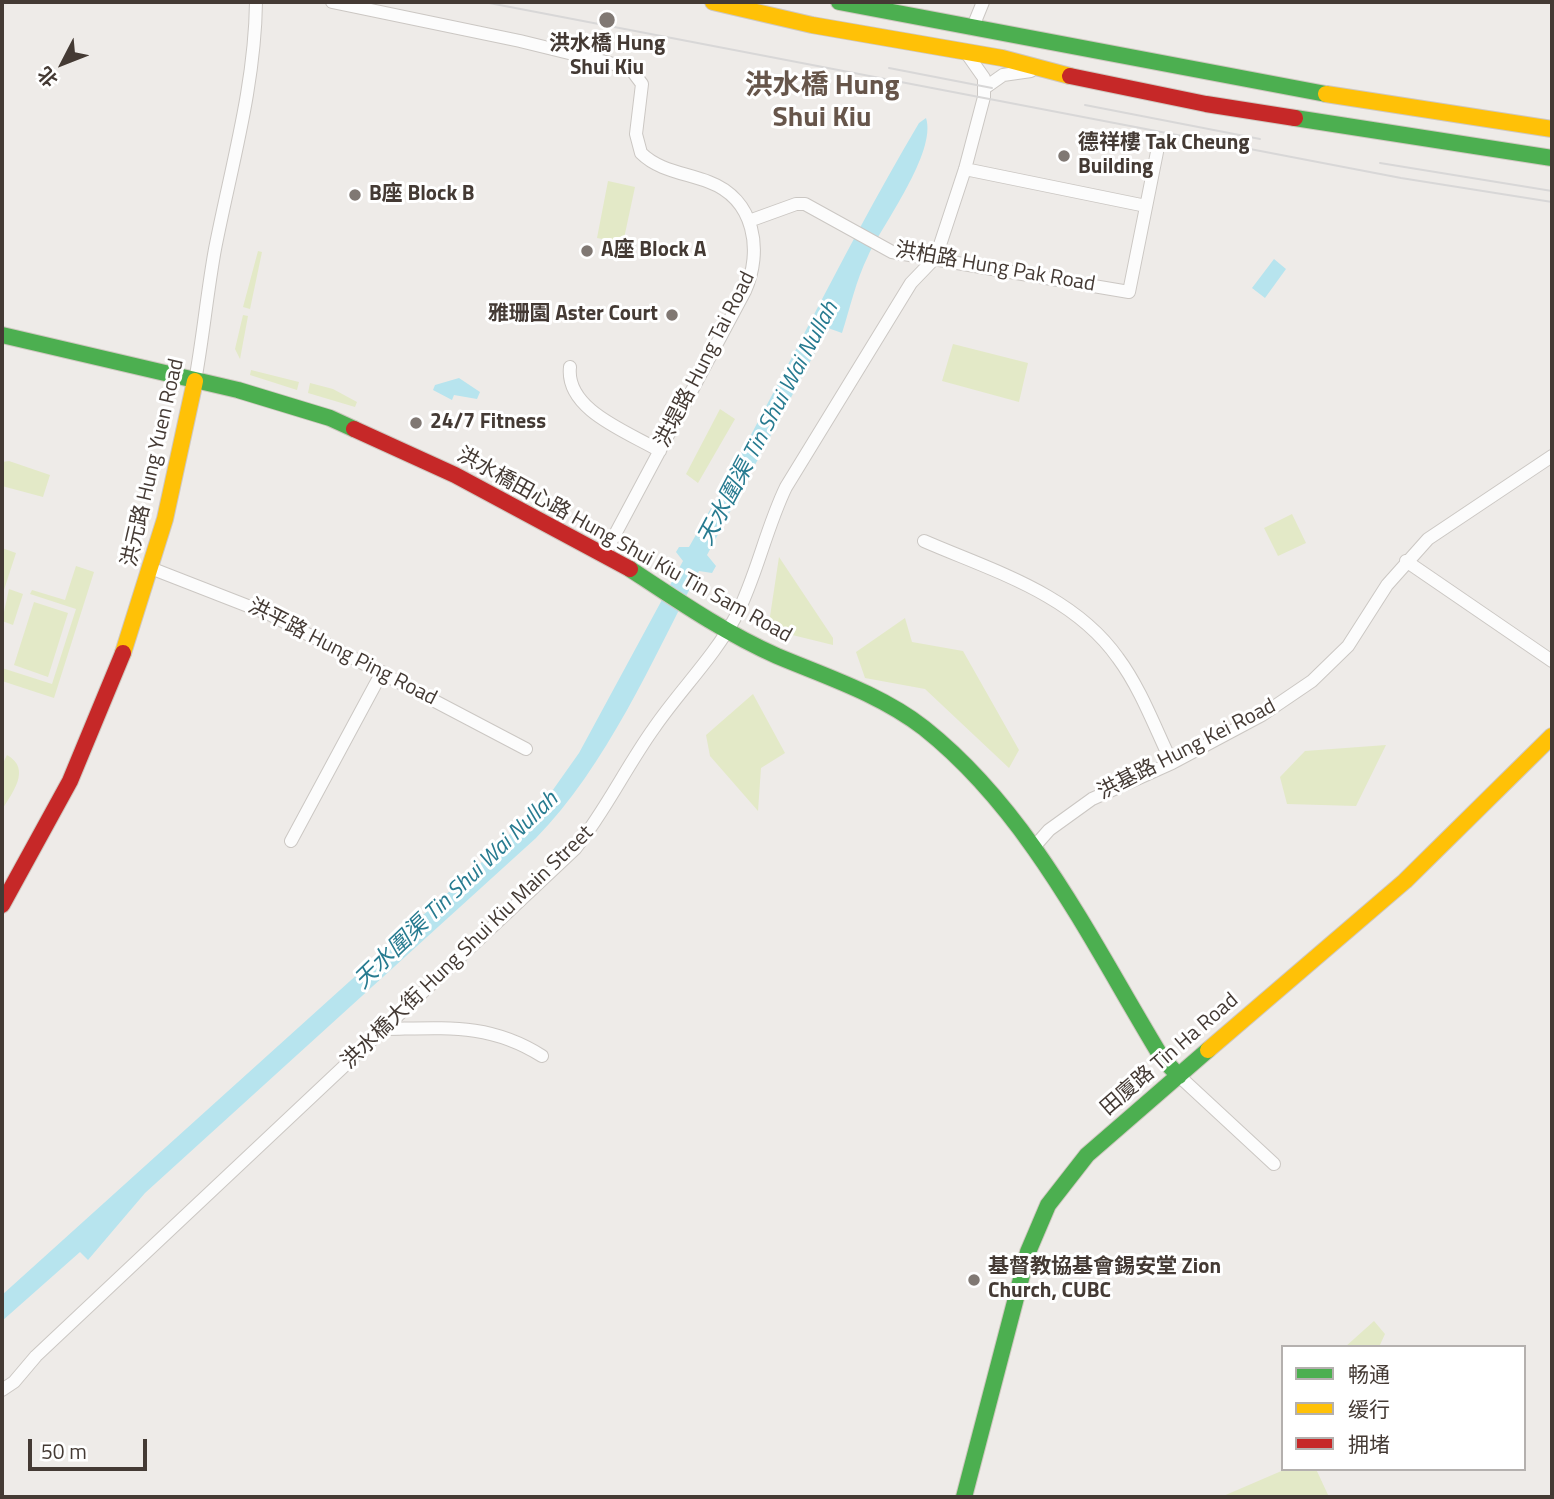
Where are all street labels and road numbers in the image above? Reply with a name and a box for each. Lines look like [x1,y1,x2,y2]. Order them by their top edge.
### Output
street label: 洪柏路 Hung Pak Road [893,238,1097,298]
street label: 洪堤路 Hung Tai Road [651,268,761,452]
street label: 洪元路 Hung Yuen Road [118,356,190,570]
street label: 洪水橋田心路 Hung Shui Kiu Tin Sam Road [452,443,796,649]
street label: 洪平路 Hung Ping Road [243,594,441,712]
street label: 洪基路 Hung Kei Road [1094,694,1280,806]
street label: 洪水橋大街 Hung Shui Kiu Main Street [337,821,599,1075]
street label: 田廈路 Tin Ha Road [1096,988,1244,1122]

